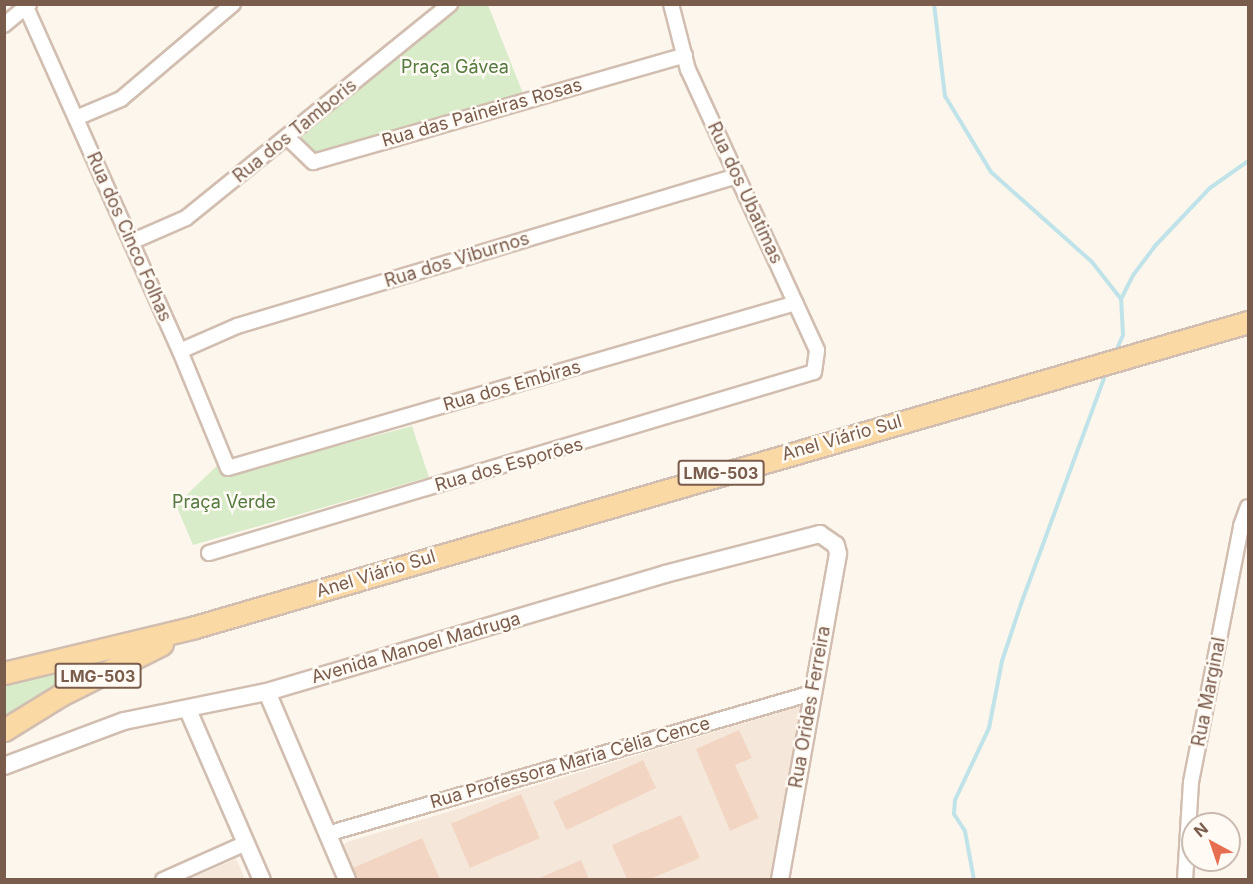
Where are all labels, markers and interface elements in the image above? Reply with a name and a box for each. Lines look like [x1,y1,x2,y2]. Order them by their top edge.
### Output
park label: Praça Gávea [401,56,509,78]
street label: Rua das Paineiras Rosas [379,74,585,152]
street label: Rua dos Tamboris [229,75,361,187]
street label: Rua dos Ubatimas [703,119,787,267]
street label: Rua dos Cinco Folhas [82,149,176,325]
street label: Rua dos Viburnos [382,228,532,292]
street label: Rua dos Embiras [441,356,583,416]
street label: Anel Viário Sul [780,411,904,465]
street label: Rua dos Esporões [432,434,586,496]
road number: LMG-503 [678,460,764,486]
park label: Praça Verde [172,491,276,513]
street label: Anel Viário Sul [314,546,438,602]
street label: Avenida Manoel Madruga [309,608,523,688]
street label: Rua Orides Ferreira [785,624,835,790]
street label: Rua Marginal [1188,636,1230,748]
road number: LMG-503 [54,663,142,689]
street label: Rua Professora Maria Célia Cence [428,713,712,813]
north arrow [1181,812,1241,872]
text: N [1190,818,1212,841]

